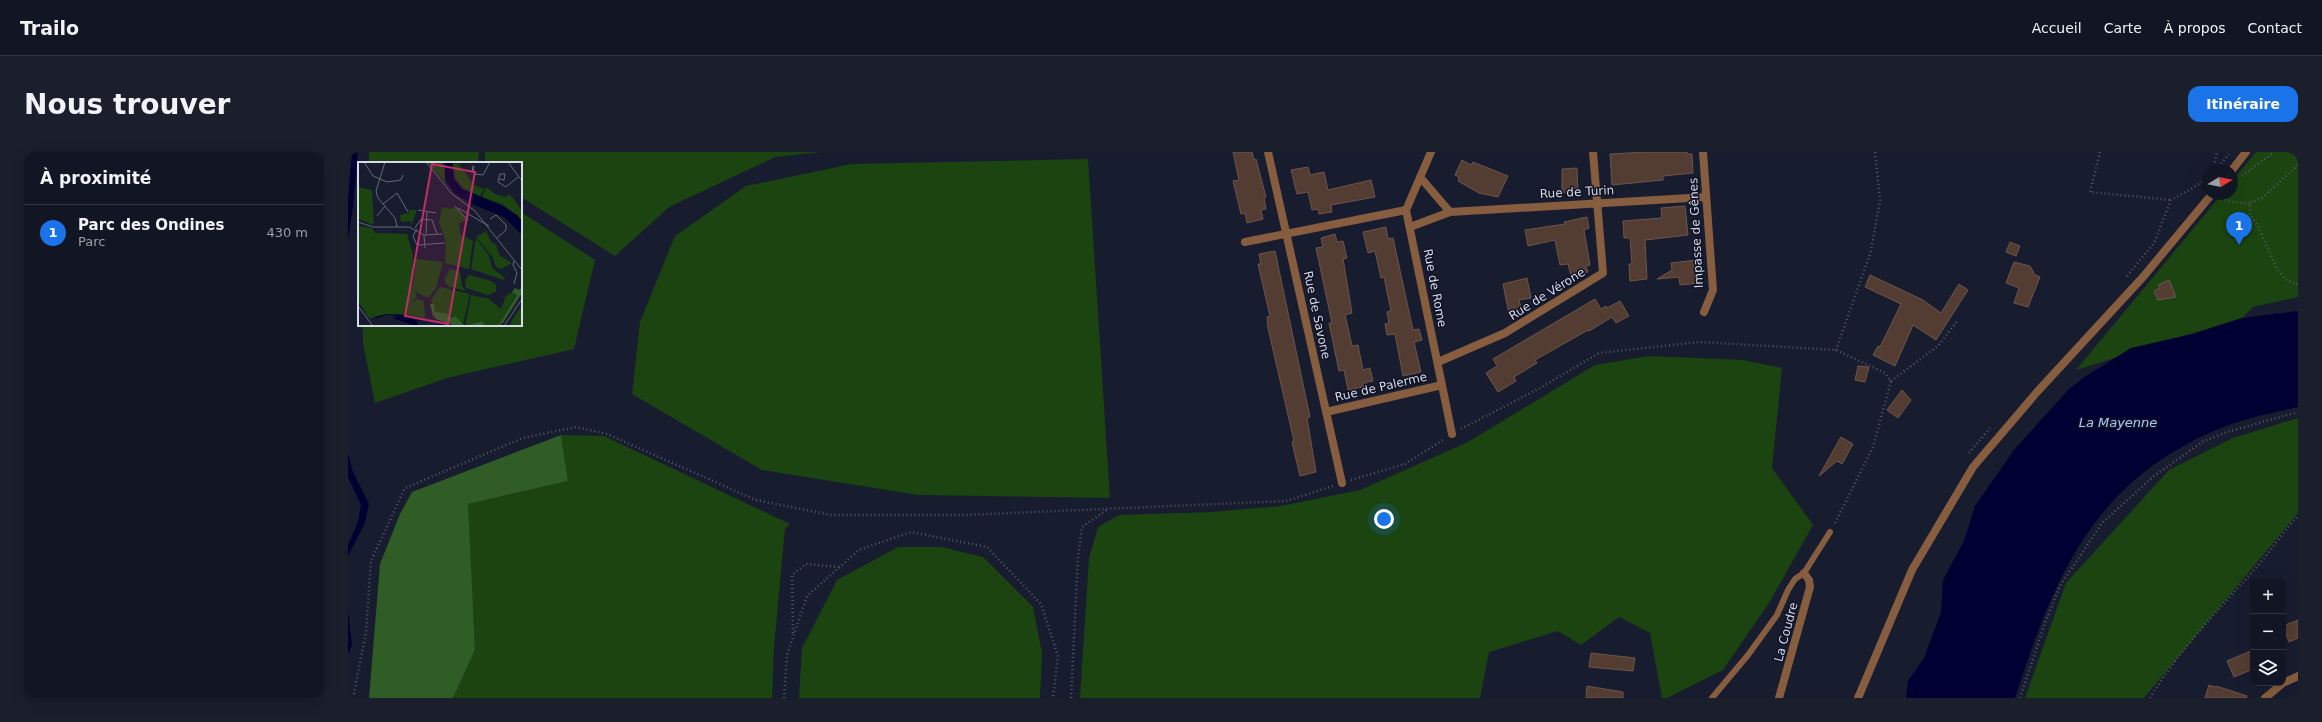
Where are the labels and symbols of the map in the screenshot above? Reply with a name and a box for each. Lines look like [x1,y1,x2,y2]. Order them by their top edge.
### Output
inset map [358,162,522,326]
north arrow [2202,164,2238,200]
street label: Impasse de Gênes [1686,177,1706,289]
street label: Rue de Turin [1539,183,1615,201]
pin: 1 [2226,212,2252,245]
street label: Rue de Rome [1421,248,1449,328]
street label: Rue de Vérone [1506,265,1588,323]
street label: Rue de Savone [1301,270,1333,360]
street label: Rue de Palerme [1334,370,1428,404]
water label: La Mayenne [2079,415,2157,430]
your location [1374,509,1394,529]
street label: La Coudre [1771,601,1801,663]

